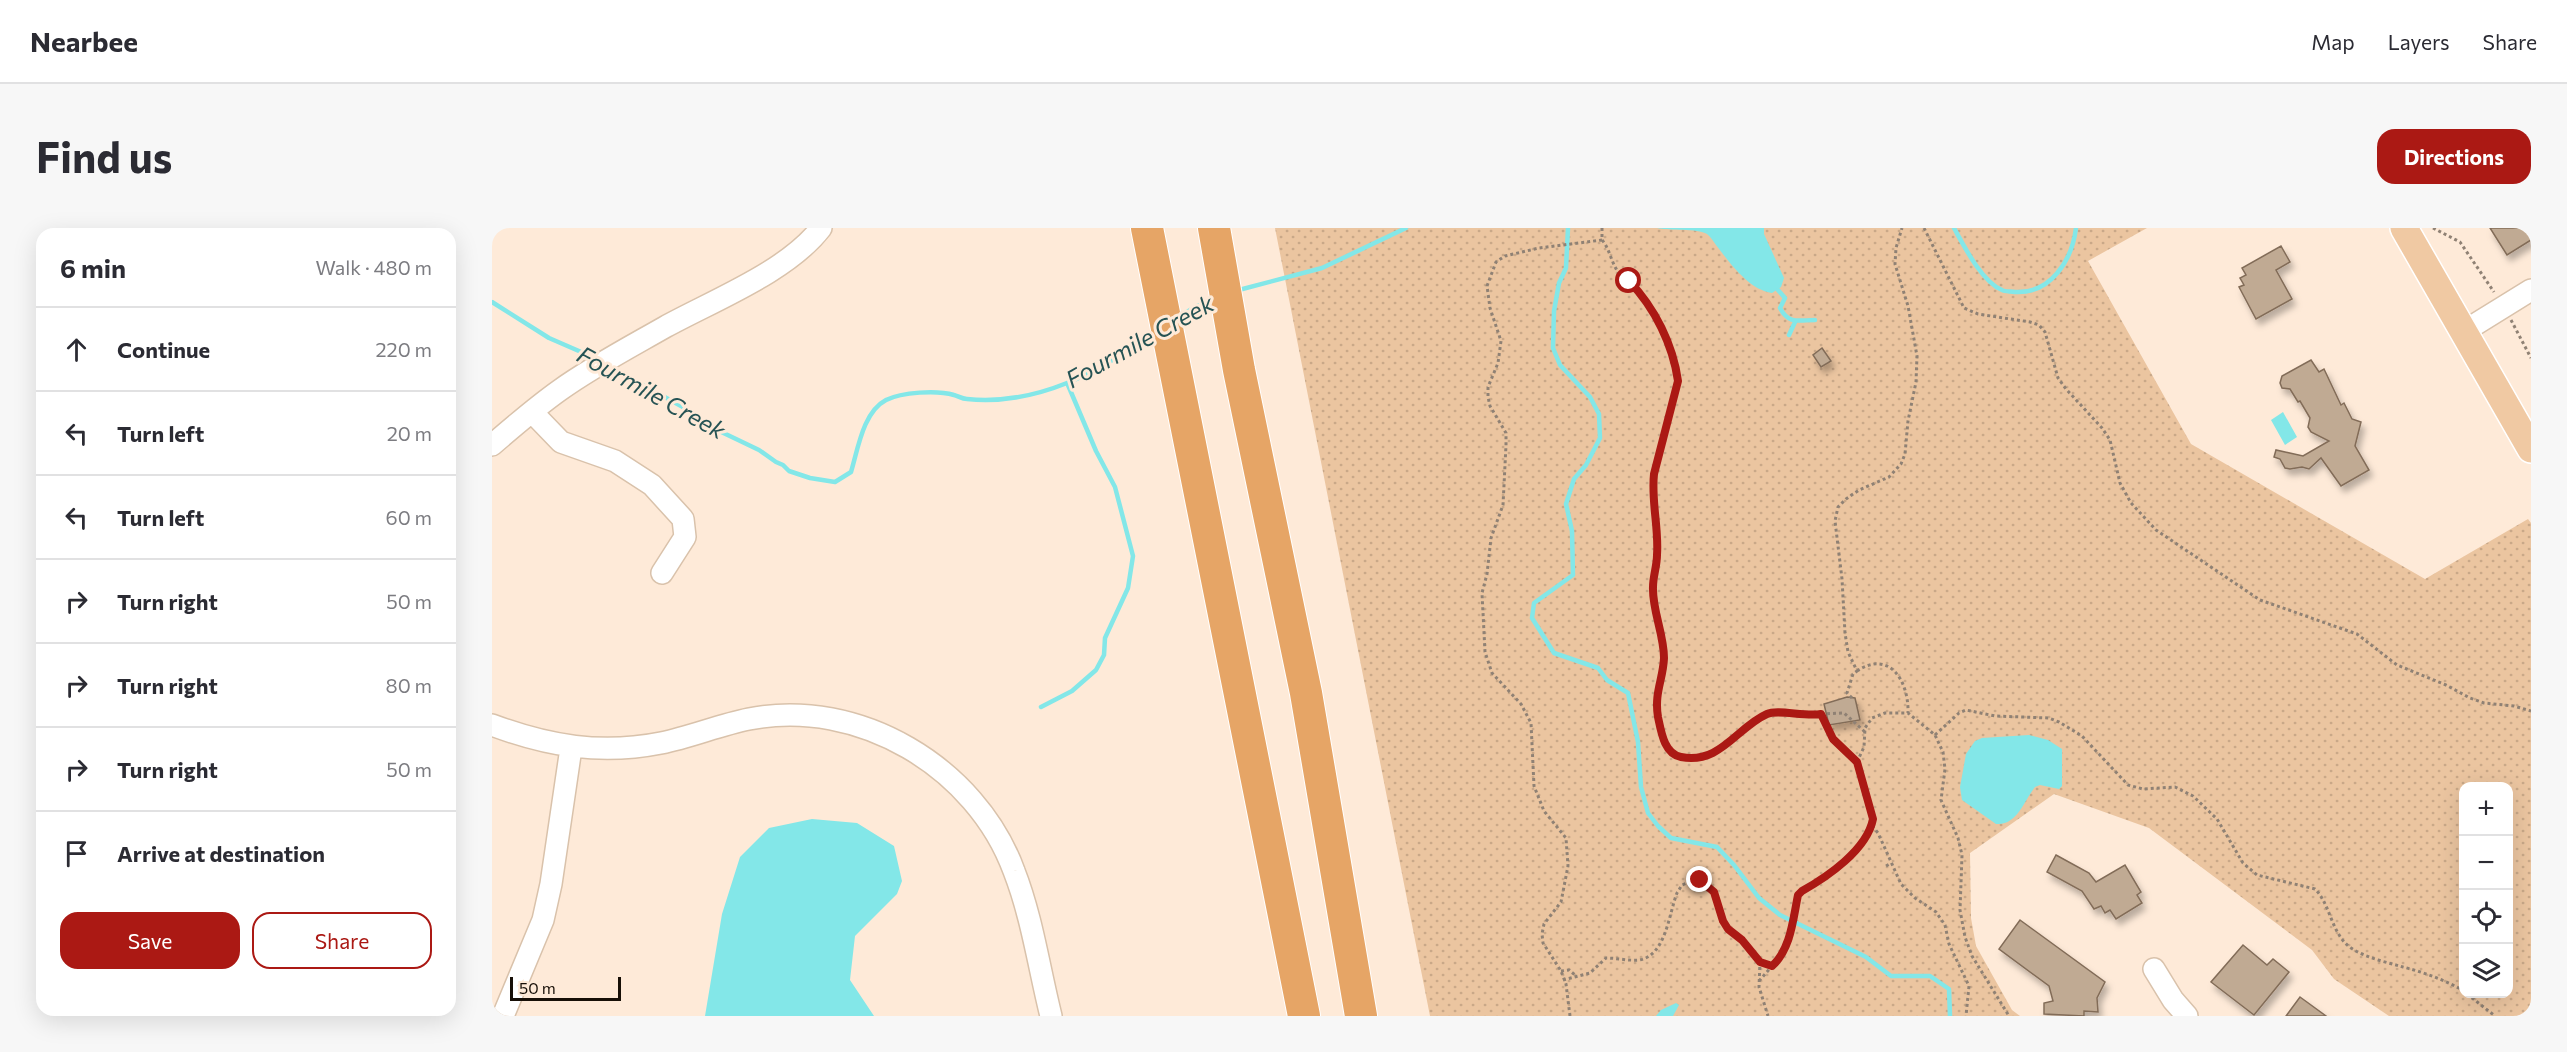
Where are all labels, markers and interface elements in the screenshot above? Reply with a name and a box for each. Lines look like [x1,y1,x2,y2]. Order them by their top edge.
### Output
text: Nearbee [30,24,138,58]
text: Map [2311,29,2355,54]
text: Layers [2388,29,2450,54]
text: Share [2483,29,2537,54]
button: Directions [2377,129,2531,184]
text: Find us [36,130,172,182]
text: 6 min [60,252,126,283]
text: Walk · 480 m [315,255,432,279]
route start [1615,267,1641,293]
water label: Fourmile Creek [1060,288,1219,393]
icon: ahead [60,333,93,366]
text: Continue [117,336,210,363]
text: 220 m [376,337,432,361]
water label: Fourmile Creek [573,339,732,445]
icon: left [60,417,93,450]
text: Turn left [117,420,204,447]
text: 20 m [387,421,432,445]
icon: left [60,501,93,534]
text: Turn left [117,504,204,531]
text: 60 m [386,505,432,529]
icon: right [60,585,93,618]
text: Turn right [117,588,218,615]
text: 50 m [386,589,432,613]
icon: right [60,669,93,702]
text: Turn right [117,672,218,699]
text: 80 m [386,673,432,697]
icon: right [60,753,93,786]
text: Turn right [117,756,218,783]
text: 50 m [386,757,432,781]
map controls [2459,782,2513,998]
button: + [2459,782,2513,836]
button: − [2459,836,2513,890]
icon: arrive [60,837,93,870]
text: Arrive at destination [117,840,325,867]
route end [1686,866,1712,892]
button: locate [2459,890,2513,944]
button: Save [60,912,240,969]
button: Share [252,912,432,969]
button: layers [2459,944,2513,998]
scale bar [510,974,621,1002]
text: 50 m [519,978,556,997]

